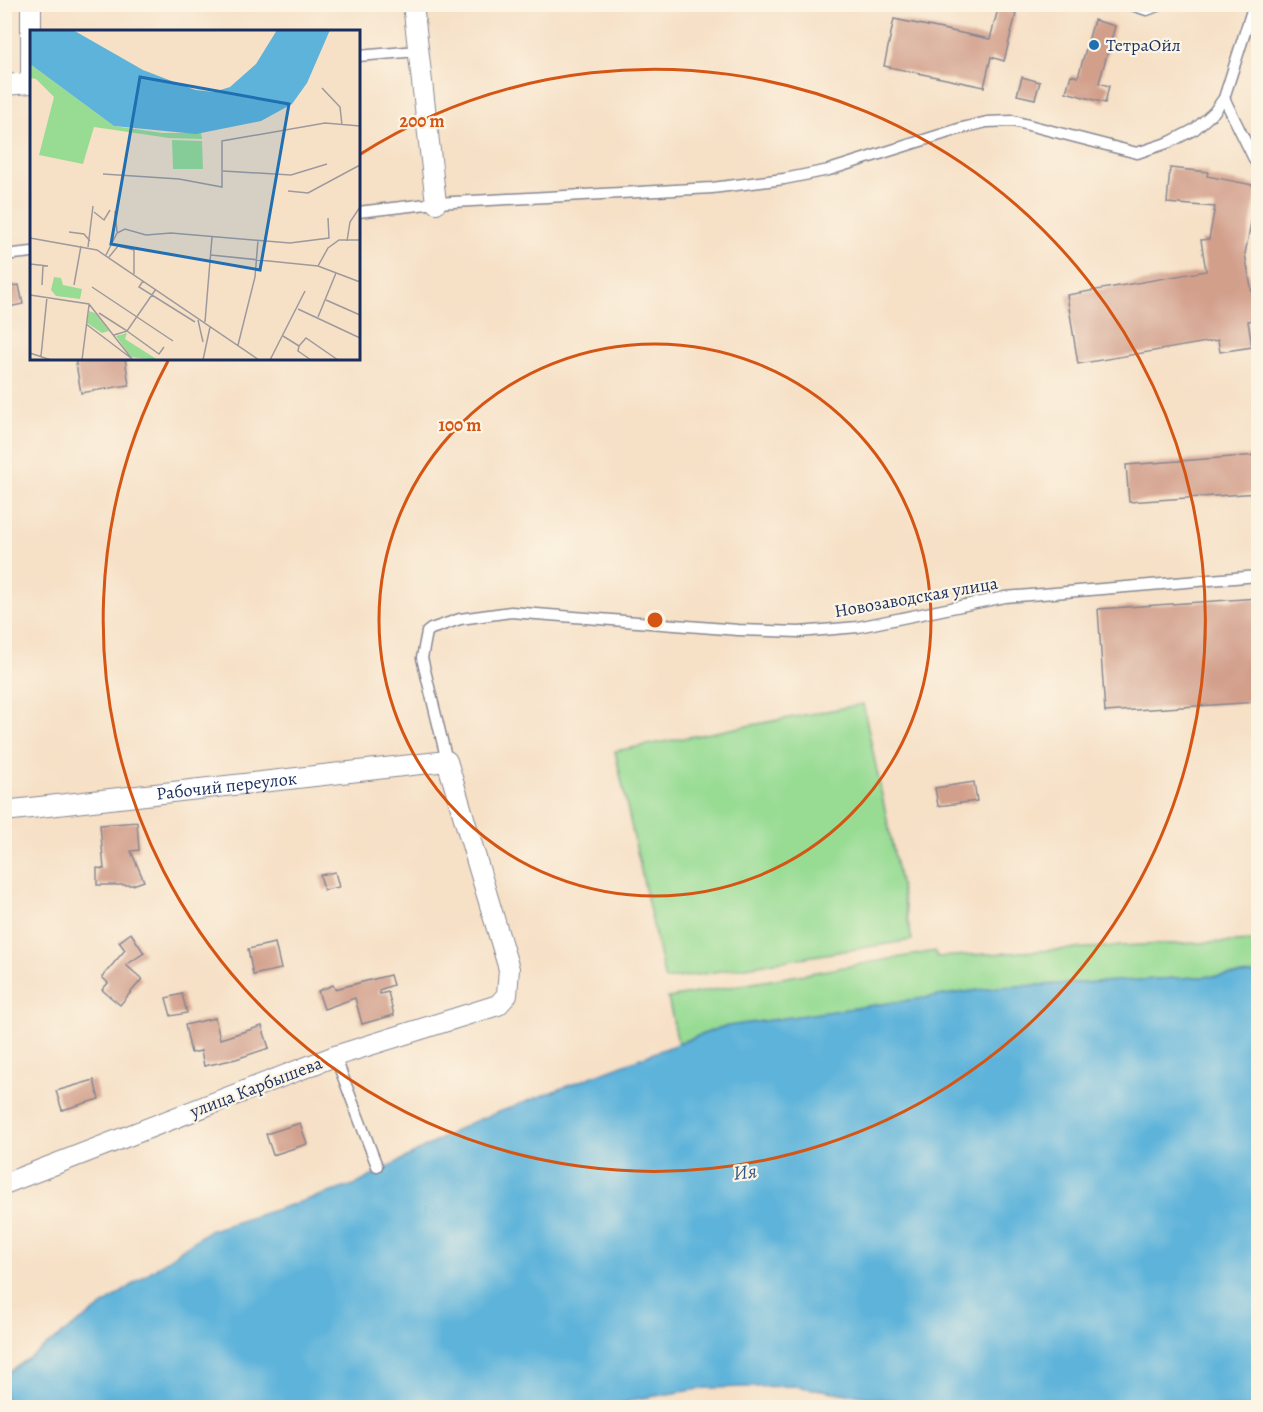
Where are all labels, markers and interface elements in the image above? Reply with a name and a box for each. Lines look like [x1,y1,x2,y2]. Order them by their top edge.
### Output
inset map [30,30,360,360]
place label: ТетраОйл [1106,33,1181,57]
marker: ТетраОйл [1087,38,1101,52]
text: 200 m [399,109,445,133]
text: 100 m [439,413,481,437]
street label: Новозаводская улица [832,571,1000,623]
centre of rings [645,610,665,630]
street label: Рабочий переулок [155,766,298,806]
street label: улица Карбышева [185,1050,326,1124]
water label: Ия [732,1157,758,1187]

